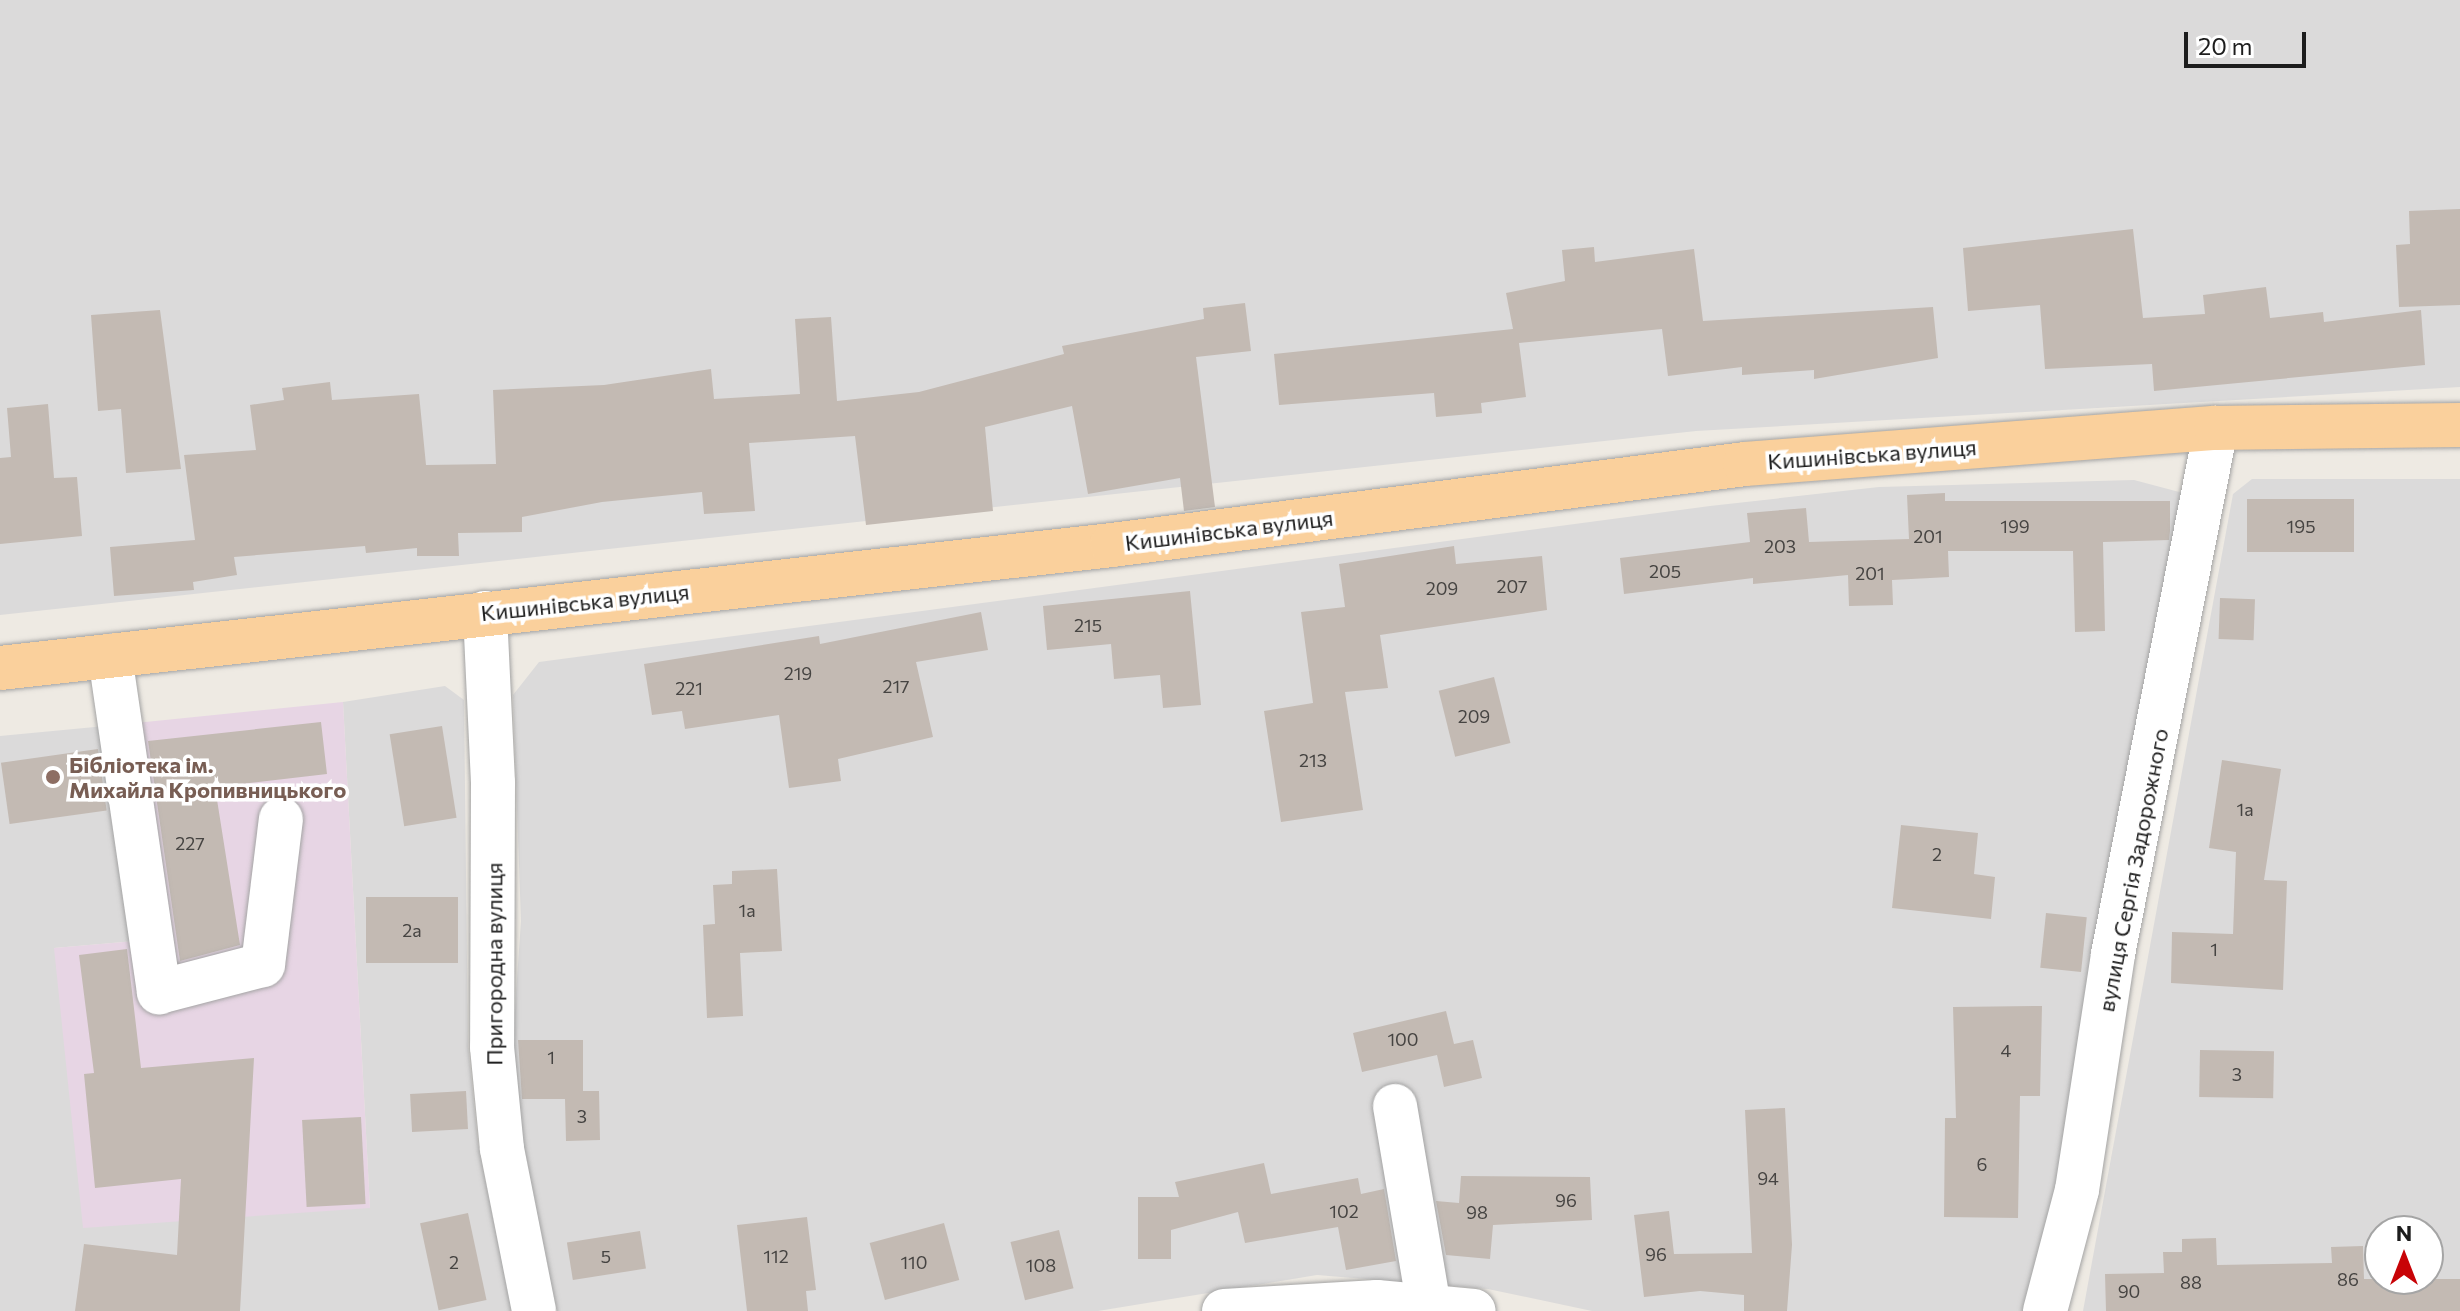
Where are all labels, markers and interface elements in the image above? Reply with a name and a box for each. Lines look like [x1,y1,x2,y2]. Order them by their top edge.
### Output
scale bar [2188,16,2310,66]
text: 20 m [2198,31,2252,60]
street label: Кишинівська вулиця [1767,434,1977,474]
street label: Кишинівська вулиця [1123,504,1335,556]
house number: 199 [2000,515,2030,537]
house number: 195 [2287,515,2315,537]
house number: 201 [1913,525,1943,547]
house number: 203 [1764,535,1796,557]
house number: 205 [1649,560,1681,582]
house number: 201 [1855,562,1885,584]
house number: 207 [1496,575,1528,597]
house number: 209 [1426,577,1458,599]
street label: Кишинівська вулиця [479,578,691,626]
house number: 215 [1074,614,1102,636]
house number: 219 [784,662,812,684]
house number: 217 [882,675,910,697]
house number: 221 [675,677,703,699]
house number: 209 [1458,705,1490,727]
street label: вулиця Сергія Задорожного [2093,726,2173,1014]
house number: 213 [1299,749,1327,771]
place label: Бібліотека ім. Михайла Кропивницького [69,751,346,802]
marker: Бібліотека ім. Михайла Кропивницького [44,768,62,786]
house number: 1а [2236,798,2254,820]
house number: 227 [175,832,205,854]
house number: 2 [1932,843,1942,865]
street label: Пригородна вулиця [481,862,507,1066]
house number: 1а [738,899,756,921]
house number: 2а [402,919,422,941]
house number: 1 [2210,938,2218,960]
house number: 100 [1387,1028,1419,1050]
house number: 4 [2001,1039,2011,1061]
house number: 1 [547,1046,555,1068]
house number: 3 [2232,1063,2242,1085]
house number: 3 [577,1105,587,1127]
house number: 6 [1977,1153,1987,1175]
house number: 94 [1757,1167,1779,1189]
house number: 96 [1555,1189,1577,1211]
house number: 102 [1329,1200,1359,1222]
house number: 98 [1466,1201,1488,1223]
north arrow [2364,1215,2444,1295]
text: N [2396,1219,2412,1246]
house number: 96 [1645,1243,1667,1265]
house number: 5 [601,1245,611,1267]
house number: 112 [763,1245,789,1267]
house number: 2 [449,1251,459,1273]
house number: 110 [900,1251,928,1273]
house number: 108 [1026,1254,1056,1276]
house number: 86 [2337,1268,2359,1290]
house number: 88 [2180,1271,2202,1293]
house number: 90 [2118,1280,2140,1302]

